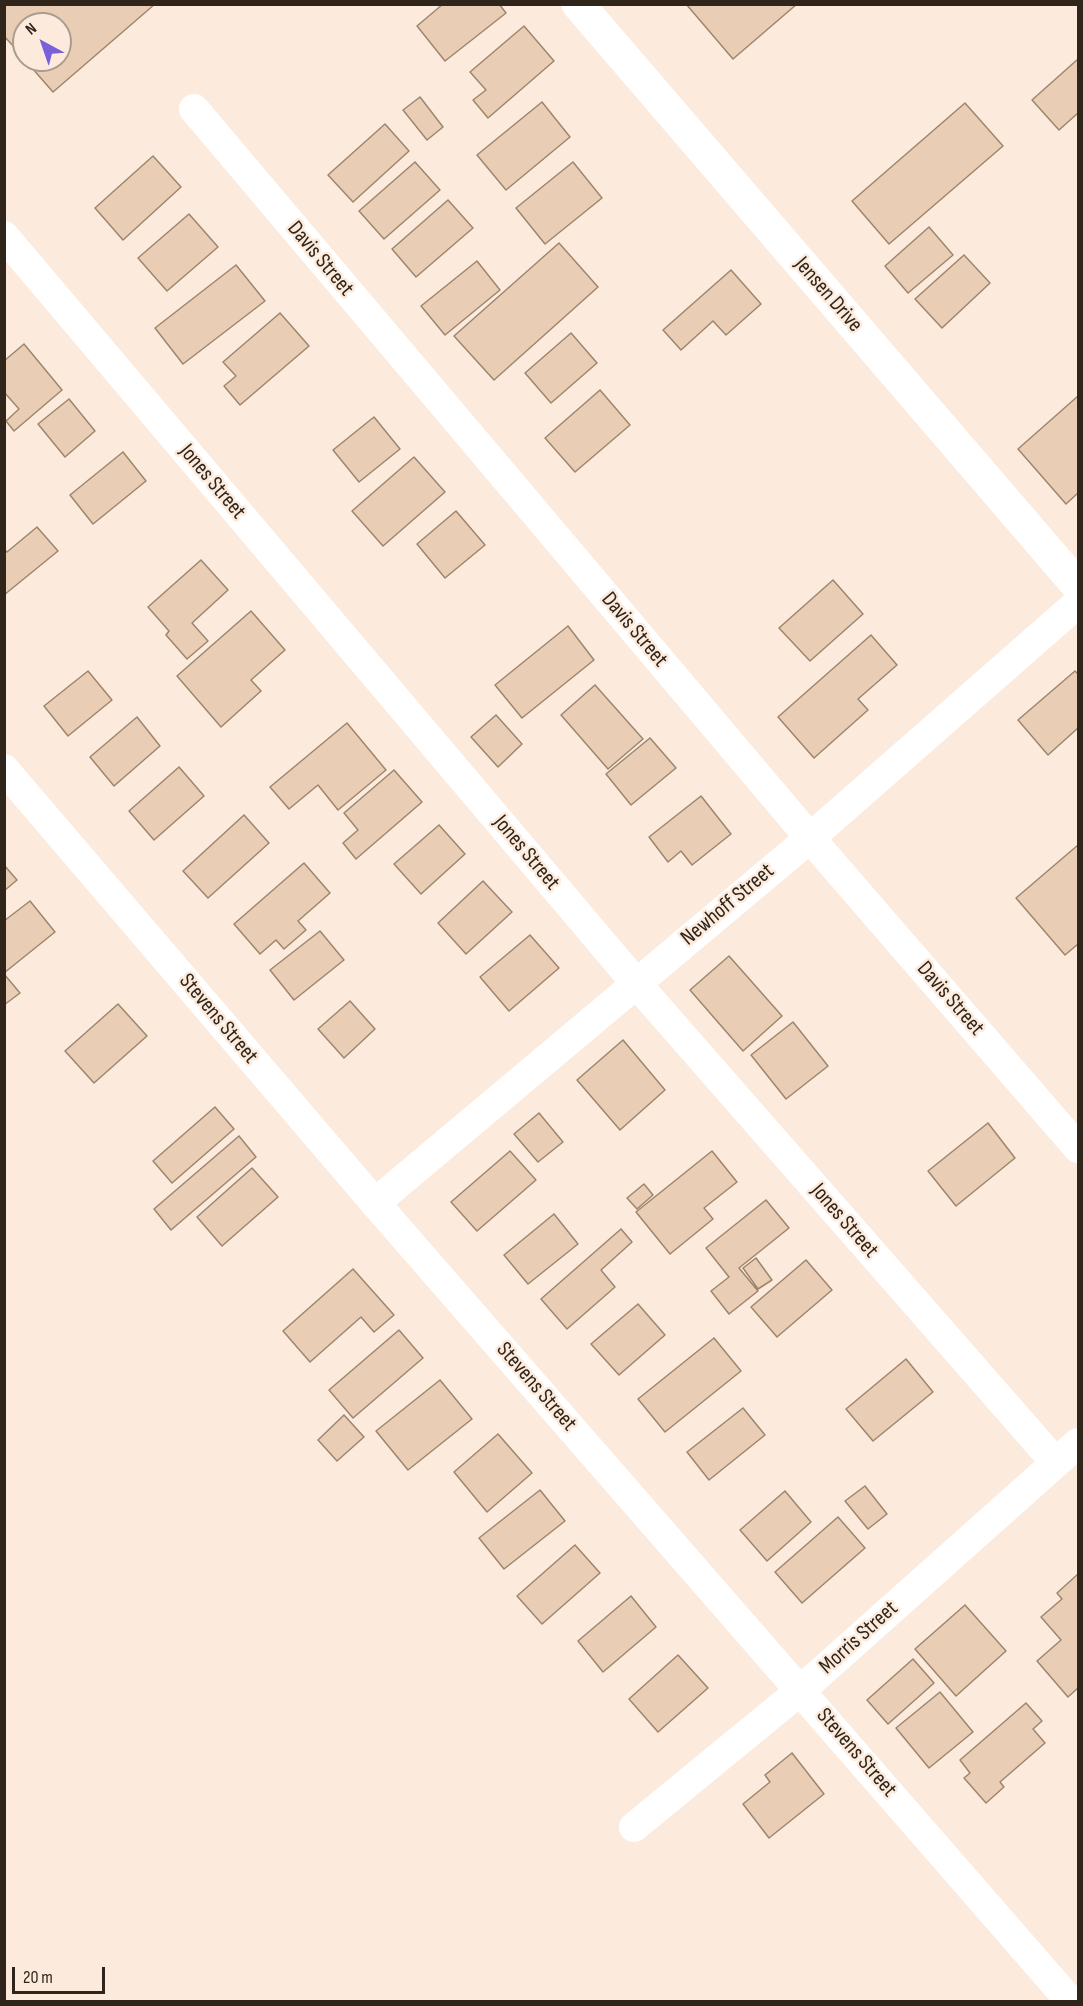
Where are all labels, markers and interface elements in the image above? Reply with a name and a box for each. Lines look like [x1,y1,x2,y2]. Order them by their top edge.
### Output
north arrow [12,12,72,72]
text: N [22,19,41,39]
street label: Davis Street [281,216,359,302]
street label: Jensen Drive [788,252,868,338]
street label: Jones Street [173,439,251,525]
street label: Davis Street [595,587,673,673]
street label: Jones Street [487,810,565,896]
street label: Newhoff Street [676,858,780,952]
street label: Davis Street [911,957,989,1041]
street label: Stevens Street [173,969,263,1069]
street label: Jones Street [805,1178,883,1264]
street label: Stevens Street [490,1337,582,1437]
street label: Morris Street [814,1596,904,1680]
street label: Stevens Street [810,1703,902,1803]
scale bar [15,1955,108,1993]
text: 20 m [23,1967,53,1988]

